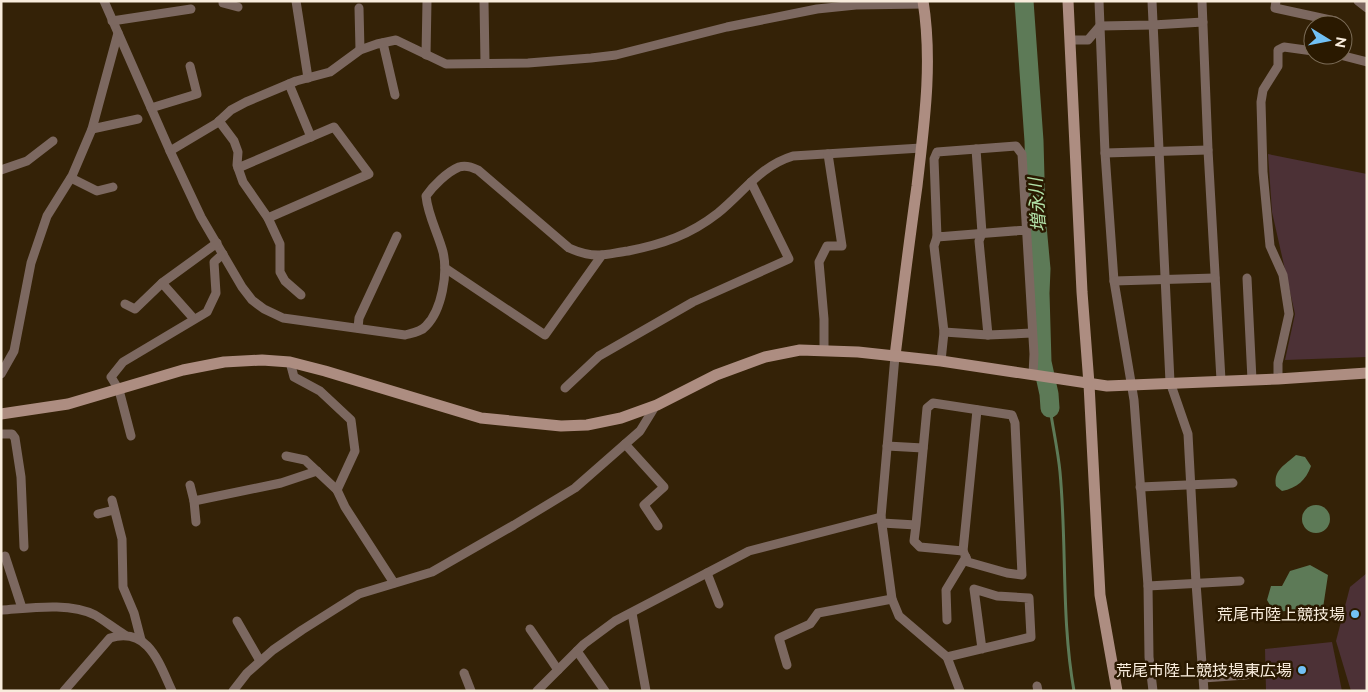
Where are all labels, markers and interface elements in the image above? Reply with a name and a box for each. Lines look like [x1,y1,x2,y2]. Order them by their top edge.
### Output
north arrow [1303,15,1353,65]
text: N [1332,36,1350,49]
water label: 増永川 [1025,175,1049,233]
place label: 荒尾市陸上競技場 [1217,605,1345,624]
marker: 荒尾市陸上競技場 [1349,608,1361,620]
place label: 荒尾市陸上競技場東広場 [1116,661,1292,680]
marker: 荒尾市陸上競技場東広場 [1296,664,1308,676]

